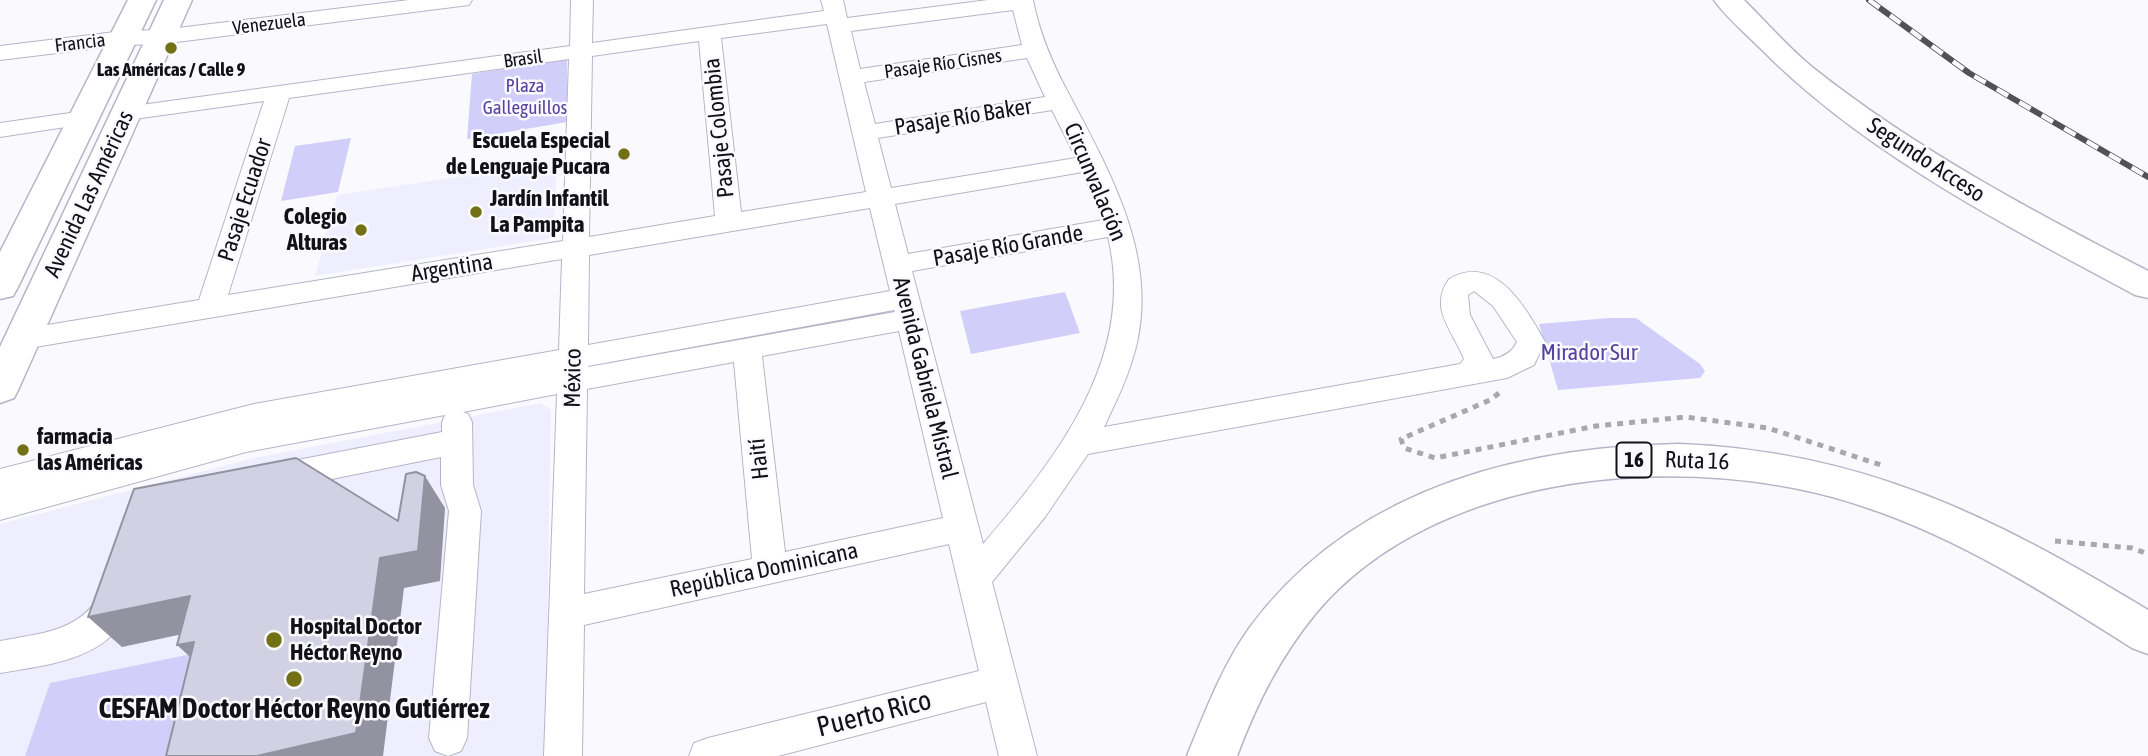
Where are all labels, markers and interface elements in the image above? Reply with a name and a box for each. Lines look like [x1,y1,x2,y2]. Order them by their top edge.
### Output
street label: Venezuela [231,8,307,40]
street label: Francia [53,29,107,57]
marker: Las Américas / Calle 9 [163,40,179,56]
street label: Pasaje Río Cisnes [883,44,1003,84]
street label: Brasil [502,45,544,73]
street label: Pasaje Colombia [698,57,740,199]
place label: Las Américas / Calle 9 [97,59,245,81]
park label: Plaza Galleguillos [483,75,567,119]
street label: Pasaje Río Baker [892,93,1034,141]
street label: Avenida Las Américas [38,106,140,282]
street label: Segundo Acceso [1862,112,1990,208]
street label: Circunvalación [1058,119,1132,245]
place label: Escuela Especial de Lenguaje Pucara [446,127,610,181]
street label: Pasaje Ecuador [212,135,278,265]
marker: Escuela Especial de Lenguaje Pucara [616,146,632,162]
place label: Jardín Infantil La Pampita [490,185,609,239]
place label: Colegio Alturas [284,203,347,257]
marker: Jardín Infantil La Pampita [468,204,484,220]
street label: Pasaje Río Grande [931,219,1085,273]
marker: Colegio Alturas [353,222,369,238]
street label: Argentina [409,248,495,288]
street label: Avenida Gabriela Mistral [887,274,963,482]
park label: Mirador Sur [1541,339,1637,367]
street label: México [559,348,587,408]
place label: farmacia las Américas [37,423,143,477]
street label: Haití [743,437,775,481]
marker: farmacia las Américas [15,442,31,458]
road number: 16 [1616,442,1652,477]
street label: Ruta 16 [1664,446,1730,476]
street label: República Dominicana [667,537,861,603]
place label: Hospital Doctor Héctor Reyno [290,613,421,667]
marker: Hospital Doctor Héctor Reyno [264,630,284,650]
marker: CESFAM Doctor Héctor Reyno Gutiérrez [284,669,304,689]
street label: Puerto Rico [813,684,935,744]
place label: CESFAM Doctor Héctor Reyno Gutiérrez [98,692,490,726]

